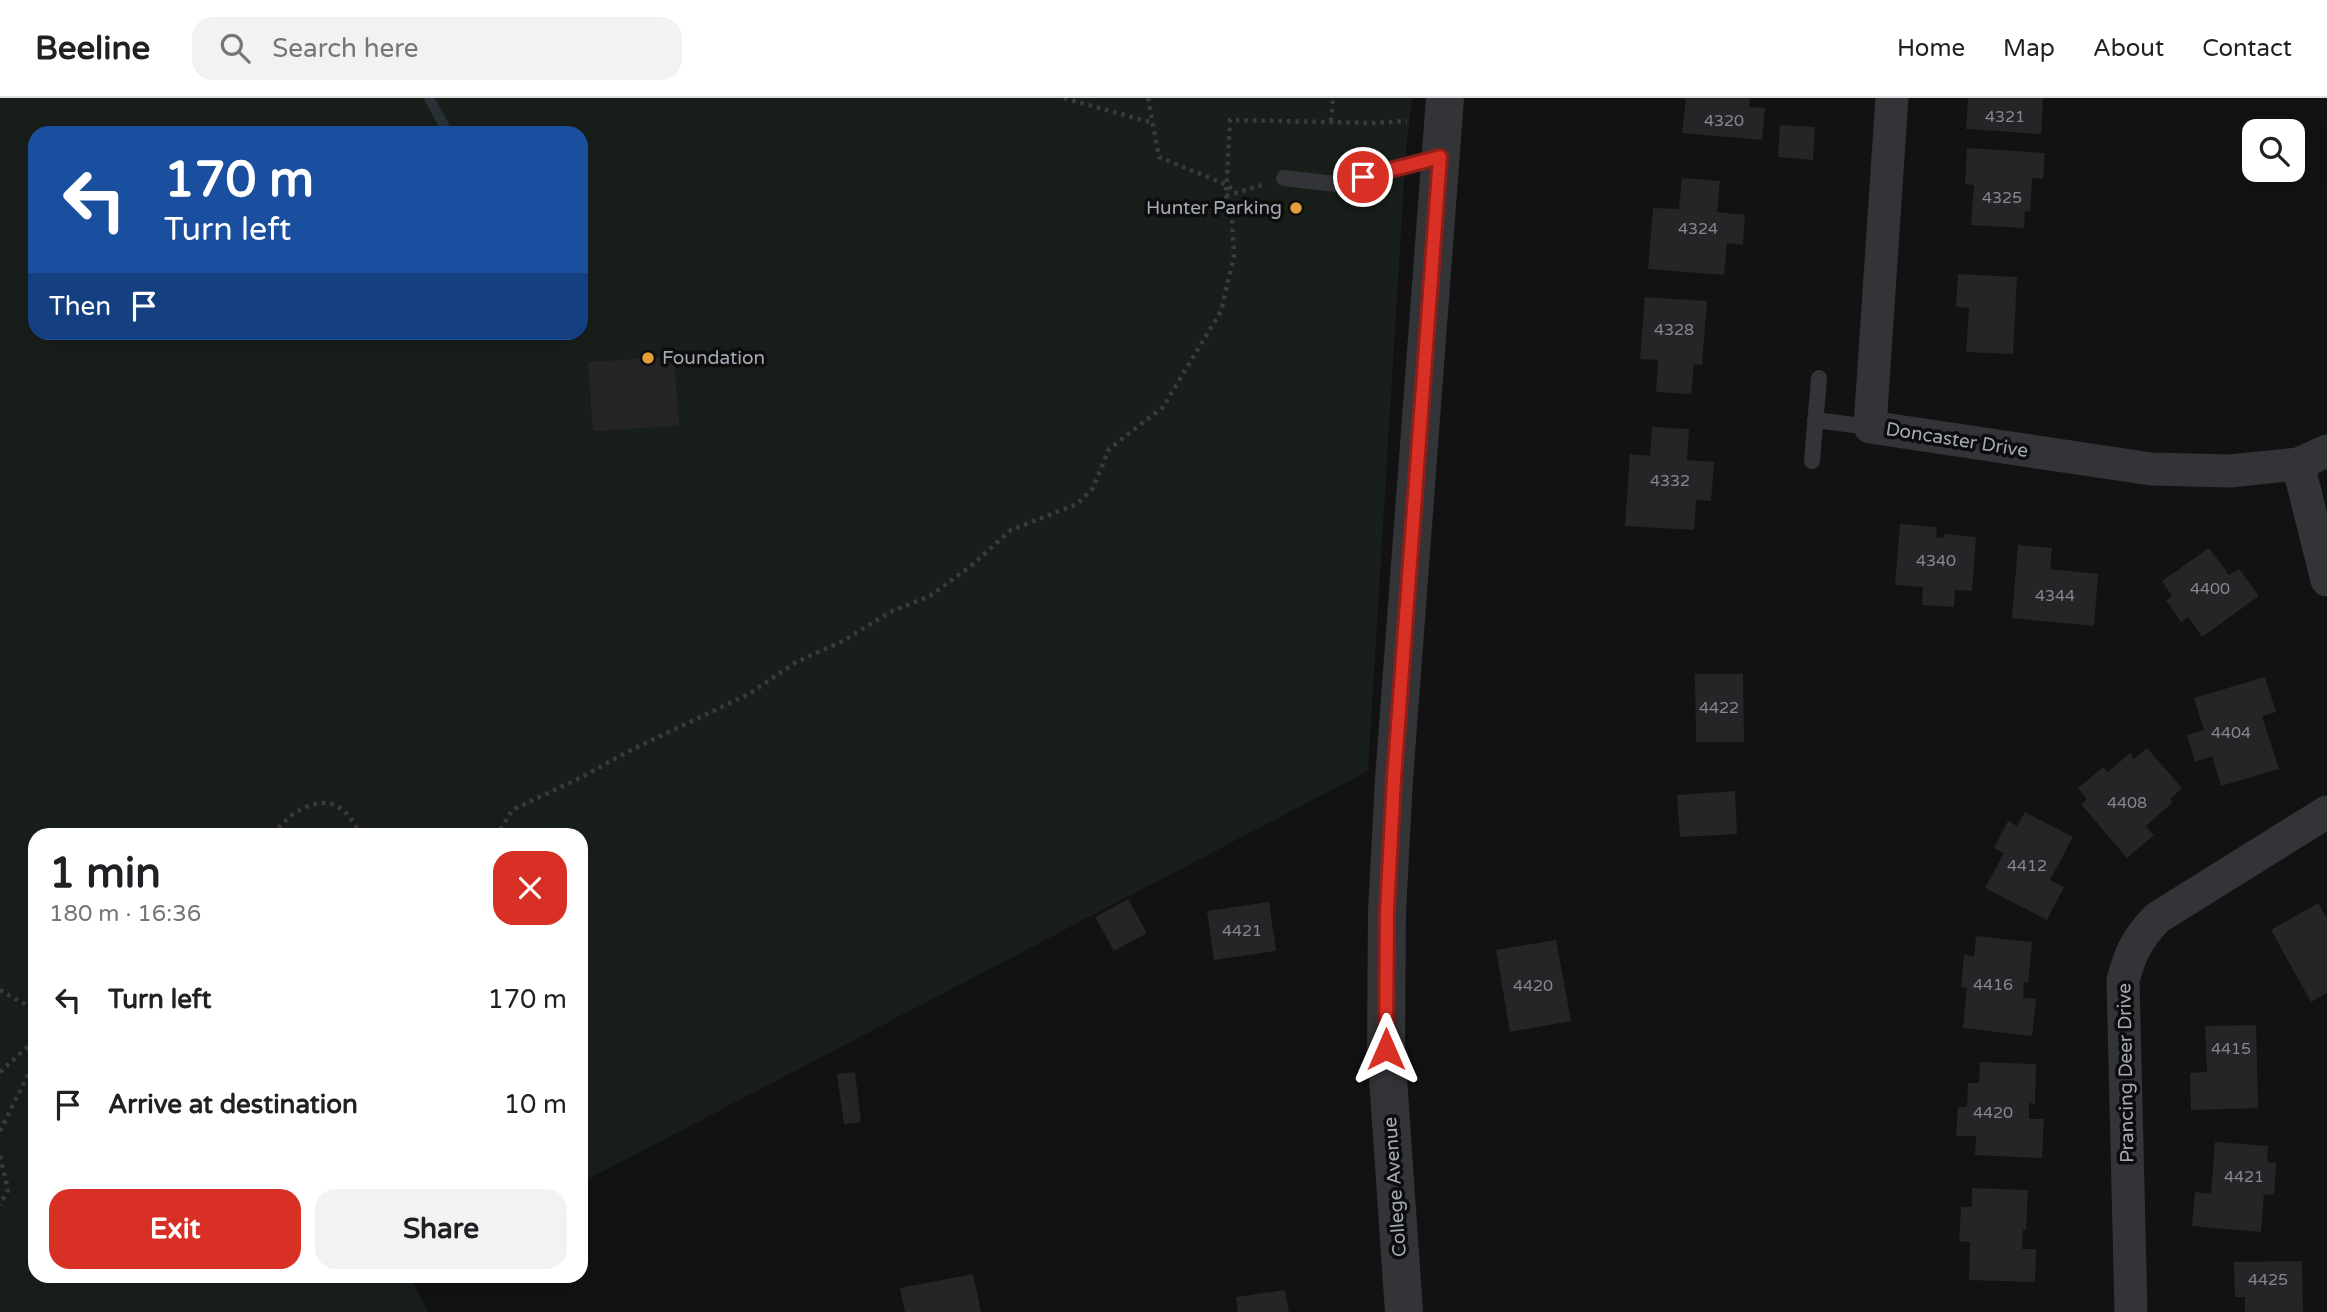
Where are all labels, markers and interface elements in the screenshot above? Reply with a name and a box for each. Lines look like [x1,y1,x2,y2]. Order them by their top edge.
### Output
search box [192,17,682,80]
text: Beeline [35,29,150,68]
icon: search [216,29,254,67]
text: Search here [272,33,418,64]
text: Home [1897,34,1965,63]
text: Map [2003,34,2055,63]
text: About [2093,34,2164,63]
text: Contact [2202,34,2292,63]
house number: 4321 [1985,107,2025,127]
house number: 4320 [1704,111,1744,131]
map controls [2242,119,2305,182]
button: search [2242,119,2305,182]
pin [1333,147,1393,207]
text: 170 m [164,151,314,210]
icon: left [49,154,140,245]
icon: arrive [1344,158,1382,196]
house number: 4325 [1982,188,2022,208]
place label: Hunter Parking [1146,197,1282,219]
marker: Hunter Parking [1288,200,1304,216]
text: Turn left [164,211,291,249]
house number: 4324 [1678,219,1718,239]
icon: arrive [125,287,163,325]
text: Then [49,291,111,322]
house number: 4328 [1654,320,1694,340]
place label: Foundation [662,347,765,369]
marker: Foundation [640,350,656,366]
street label: Doncaster Drive [1884,418,2030,462]
house number: 4332 [1650,471,1690,491]
house number: 4340 [1916,551,1956,571]
house number: 4400 [2190,579,2230,599]
house number: 4344 [2035,586,2075,606]
house number: 4422 [1699,698,1739,718]
house number: 4404 [2211,723,2251,743]
house number: 4408 [2107,793,2147,813]
text: 1 min [49,848,161,899]
button: close [493,851,567,925]
house number: 4412 [2007,856,2047,876]
text: 180 m · 16:36 [49,900,201,928]
house number: 4421 [1222,921,1262,941]
house number: 4416 [1973,975,2013,995]
house number: 4420 [1513,976,1553,996]
icon: left [49,981,87,1019]
street label: Prancing Deer Drive [2113,983,2139,1163]
text: Turn left [108,984,211,1015]
text: 170 m [487,984,567,1015]
position arrow [1349,1012,1423,1086]
house number: 4415 [2211,1039,2251,1059]
icon: arrive [49,1086,87,1124]
text: Arrive at destination [108,1089,358,1120]
text: 10 m [504,1089,567,1120]
house number: 4420 [1973,1103,2013,1123]
street label: College Avenue [1379,1116,1411,1258]
house number: 4421 [2224,1167,2264,1187]
button: Exit [49,1189,301,1269]
button: Share [315,1189,567,1269]
house number: 4425 [2248,1270,2288,1290]

